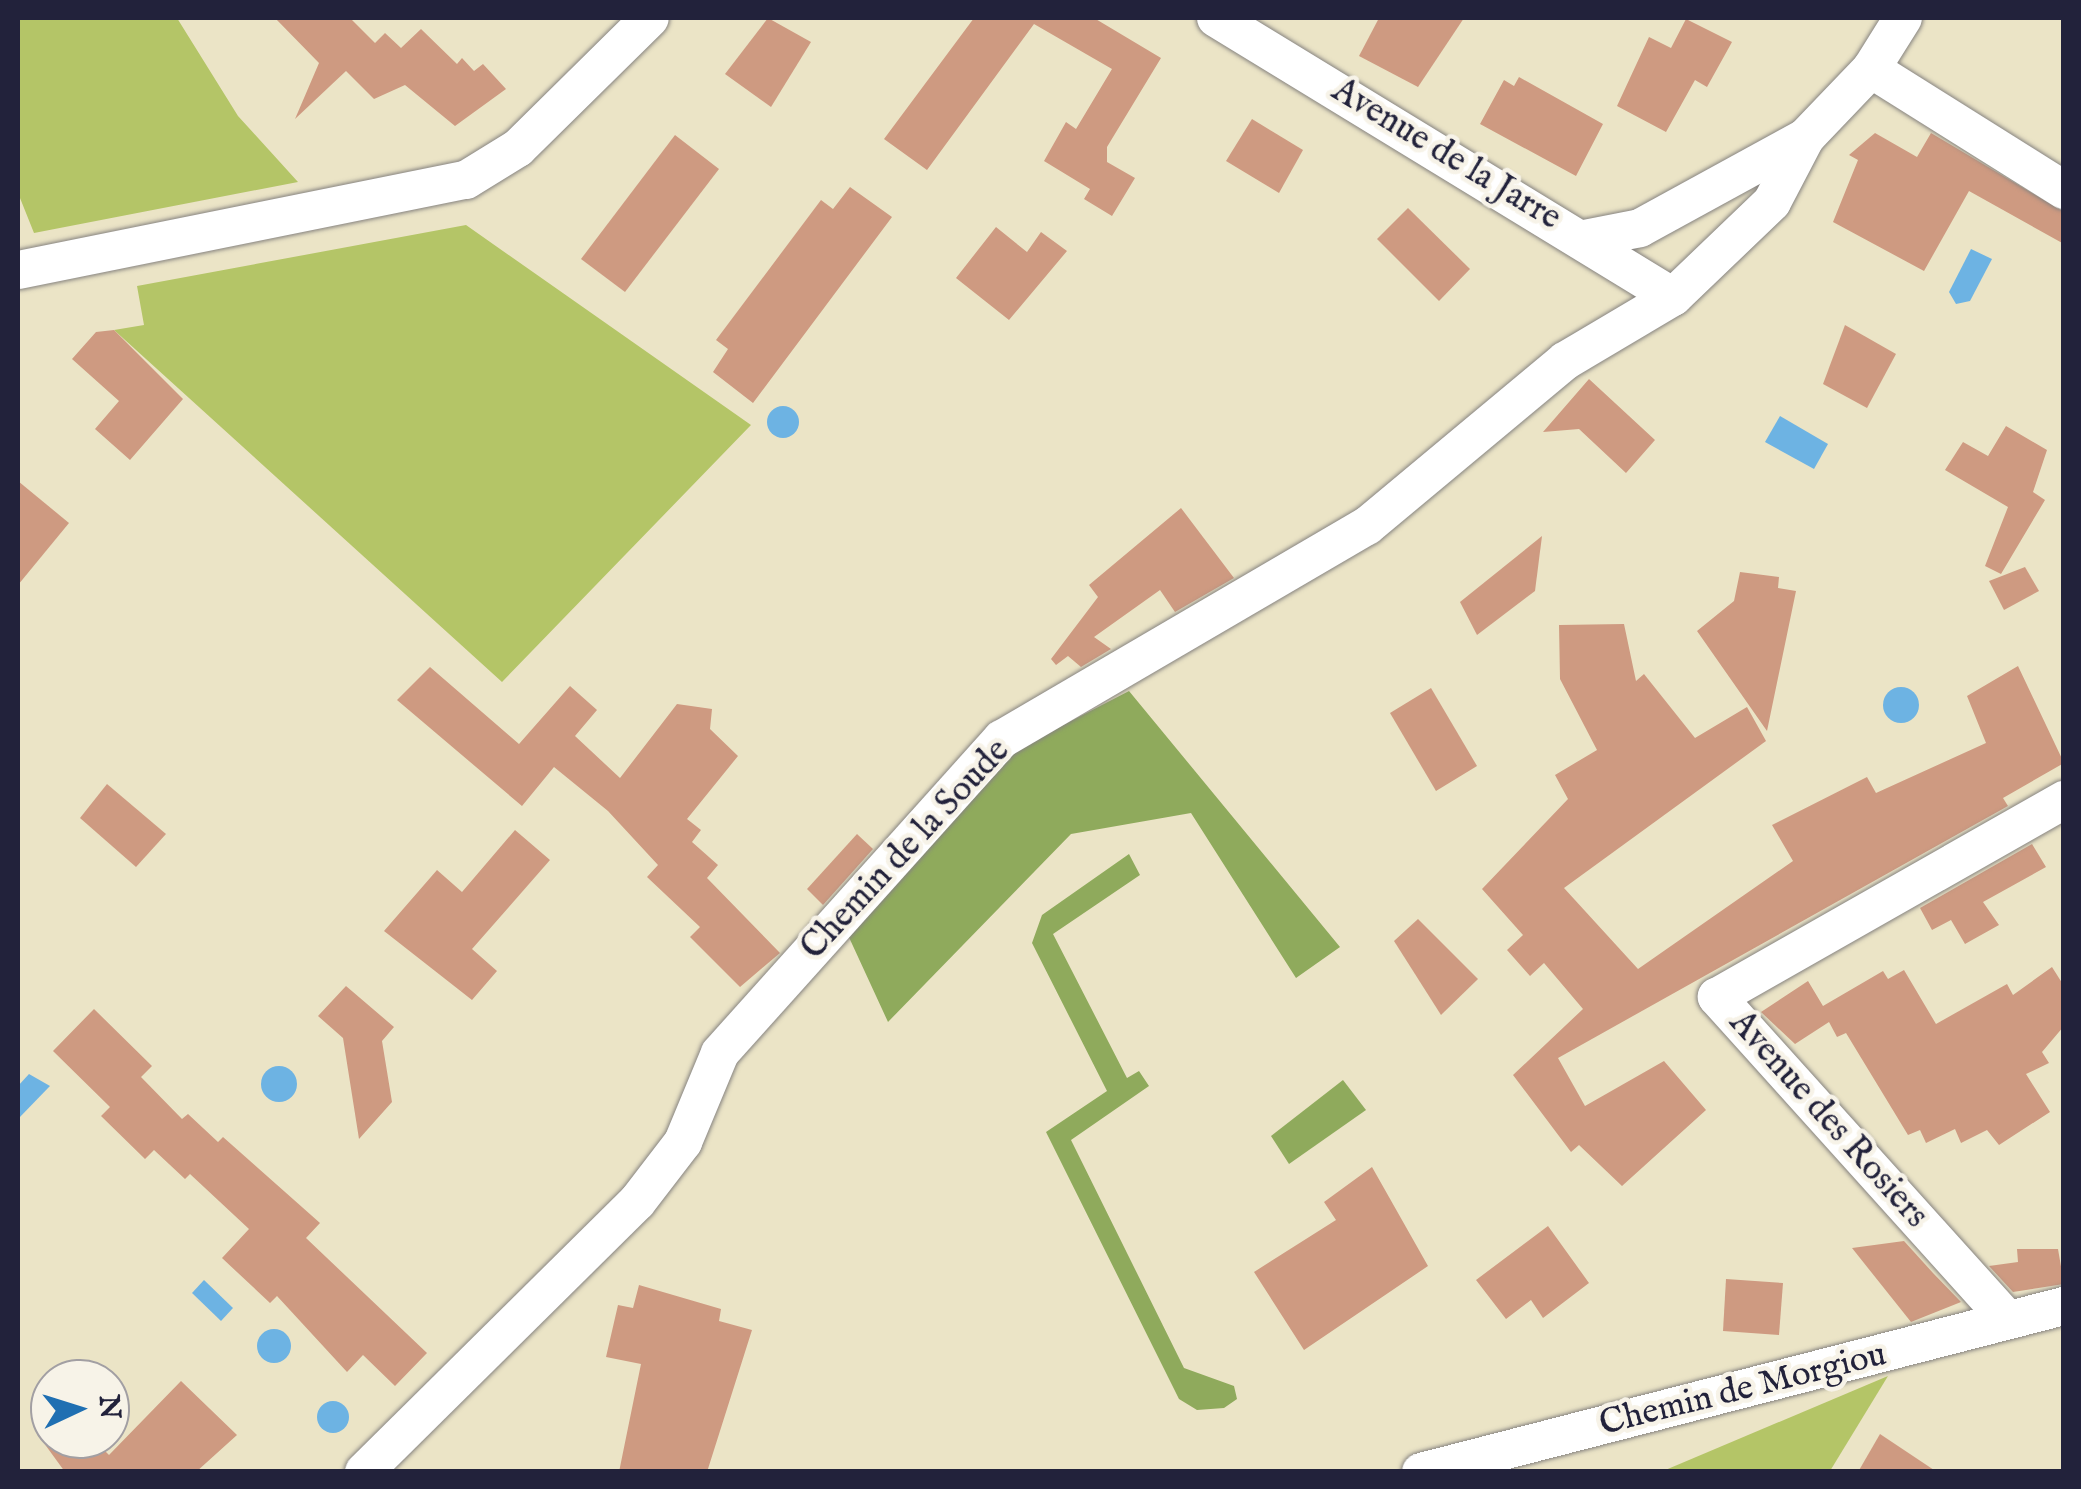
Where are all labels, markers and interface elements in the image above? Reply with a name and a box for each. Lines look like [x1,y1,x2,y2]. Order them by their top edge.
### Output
street label: Avenue de la Jarre [1324,70,1568,240]
street label: Chemin de la Soude [793,731,1019,969]
street label: Avenue des Rosiers [1720,1003,1936,1237]
street label: Chemin de Morgiou [1595,1334,1891,1446]
north arrow [30,1359,130,1459]
text: N [90,1394,127,1420]

